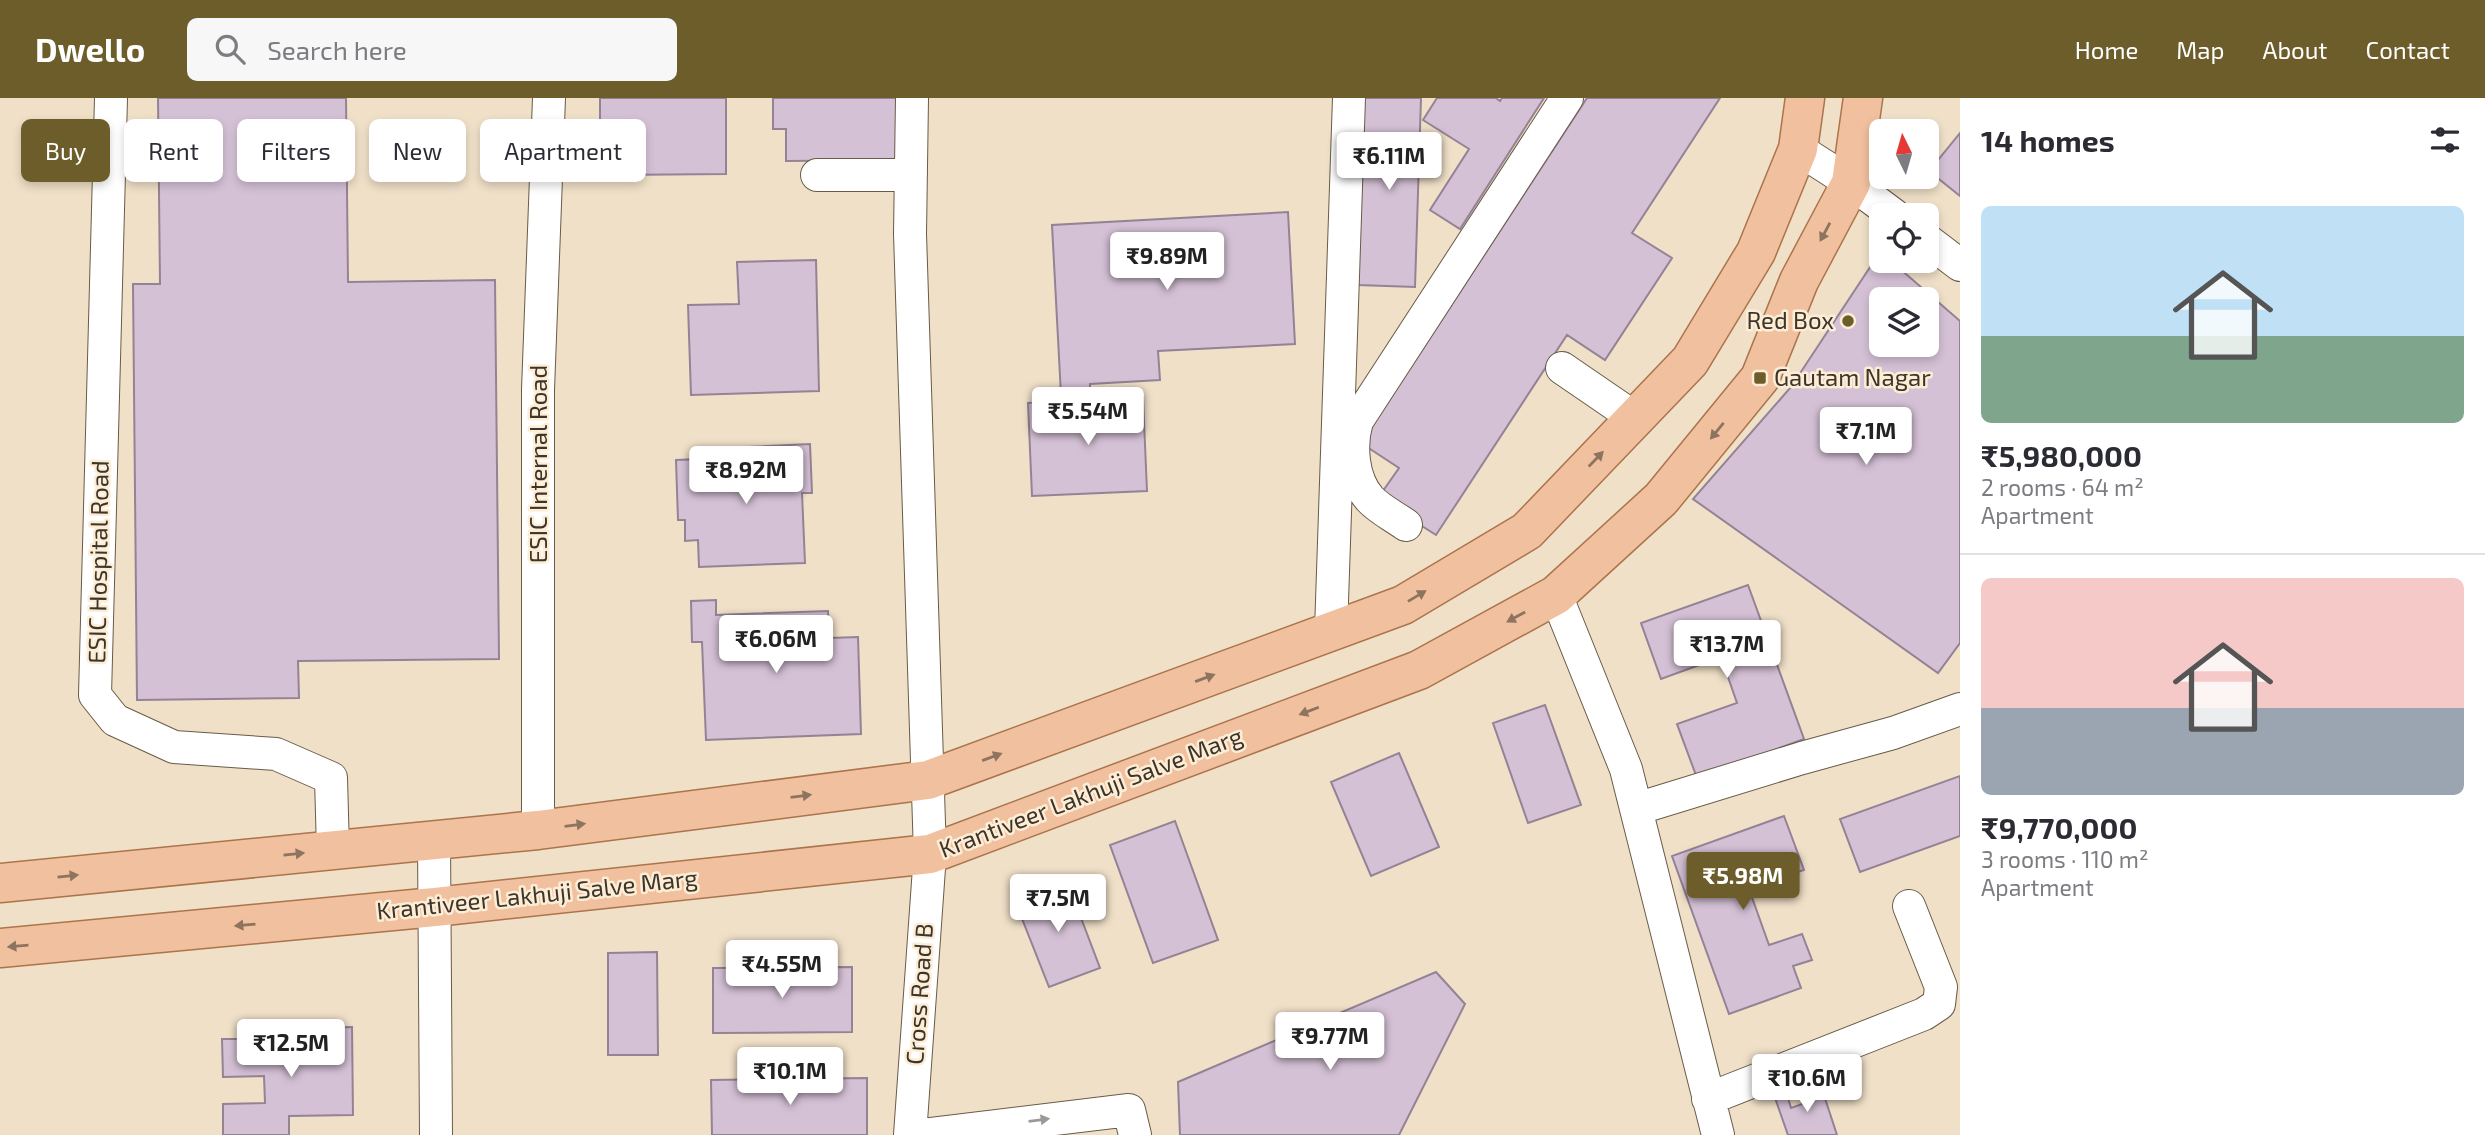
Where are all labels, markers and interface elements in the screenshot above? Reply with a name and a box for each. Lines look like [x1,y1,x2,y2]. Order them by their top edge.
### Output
search box [187,18,677,81]
text: Dwello [35,29,145,69]
icon: search [211,30,249,68]
text: Search here [267,34,407,65]
text: Home [2075,35,2138,64]
text: Map [2176,35,2224,64]
text: About [2262,35,2328,64]
text: Contact [2366,35,2450,64]
chip: Buy [21,119,110,182]
chip: Rent [124,119,223,182]
chip: Filters [237,119,355,182]
chip: New [369,119,466,182]
chip: Apartment [480,119,646,182]
north arrow [1869,119,1939,189]
map controls [1869,119,1939,357]
icon: filters [2426,121,2464,159]
text: 14 homes [1981,122,2115,158]
pin: ₹6.11M [1332,132,1446,192]
text: ₹6.11M [1353,141,1425,169]
button: locate [1869,203,1939,273]
one-way arrow [1819,222,1830,242]
pin: ₹9.89M [1110,232,1224,292]
text: ₹9.89M [1126,241,1208,269]
icon: home [2160,252,2286,378]
button: layers [1869,287,1939,357]
place label: Red Box [1746,305,1834,334]
marker: Red Box [1840,313,1856,329]
place label: Gautam Nagar [1774,362,1931,391]
street label: ESIC Internal Road [523,365,552,563]
marker: Gautam Nagar [1752,370,1768,386]
pin: ₹5.54M [1031,388,1145,447]
text: ₹5.54M [1048,396,1128,424]
pin: ₹7.1M [1817,408,1915,467]
text: ₹7.1M [1836,416,1896,444]
one-way arrow [1710,422,1725,439]
text: ₹5,980,000 [1981,437,2142,473]
pin: ₹8.92M [689,446,803,506]
one-way arrow [1588,451,1604,468]
text: ₹8.92M [705,455,787,483]
street label: ESIC Hospital Road [81,460,114,664]
text: 2 rooms · 64 m² [1981,473,2144,501]
text: Apartment [1981,501,2094,529]
one-way arrow [1408,590,1427,603]
one-way arrow [1506,611,1526,623]
pin: ₹6.06M [719,616,833,675]
pin: ₹13.7M [1670,620,1784,680]
text: ₹6.06M [735,624,817,652]
icon: home [2160,624,2286,750]
text: ₹13.7M [1690,629,1764,657]
one-way arrow [1195,672,1216,683]
one-way arrow [1299,706,1320,717]
street label: Krantiveer Lakhuji Salve Marg [935,720,1246,863]
one-way arrow [981,751,1002,762]
one-way arrow [790,791,812,802]
text: ₹9,770,000 [1981,809,2137,845]
one-way arrow [565,819,587,830]
text: 3 rooms · 110 m² [1981,845,2148,873]
one-way arrow [283,848,305,859]
pin: ₹5.98M [1686,852,1800,912]
text: ₹5.98M [1703,861,1783,889]
street label: Krantiveer Lakhuji Salve Marg [375,862,699,925]
one-way arrow [57,870,79,881]
text: Apartment [1981,873,2094,901]
pin: ₹7.5M [1009,874,1107,934]
text: ₹7.5M [1026,883,1090,911]
one-way arrow [233,920,255,931]
street label: Cross Road B [899,922,938,1066]
pin: ₹4.55M [725,940,839,1000]
one-way arrow [7,941,29,952]
text: ₹4.55M [742,949,822,977]
pin: ₹9.77M [1273,1012,1387,1072]
pin: ₹12.5M [234,1020,348,1079]
text: ₹9.77M [1291,1021,1369,1049]
text: ₹12.5M [253,1028,329,1056]
pin: ₹10.1M [733,1048,847,1107]
pin: ₹10.6M [1750,1054,1864,1114]
text: ₹10.1M [753,1056,827,1084]
text: ₹10.6M [1768,1063,1846,1091]
one-way arrow [1028,1114,1050,1125]

